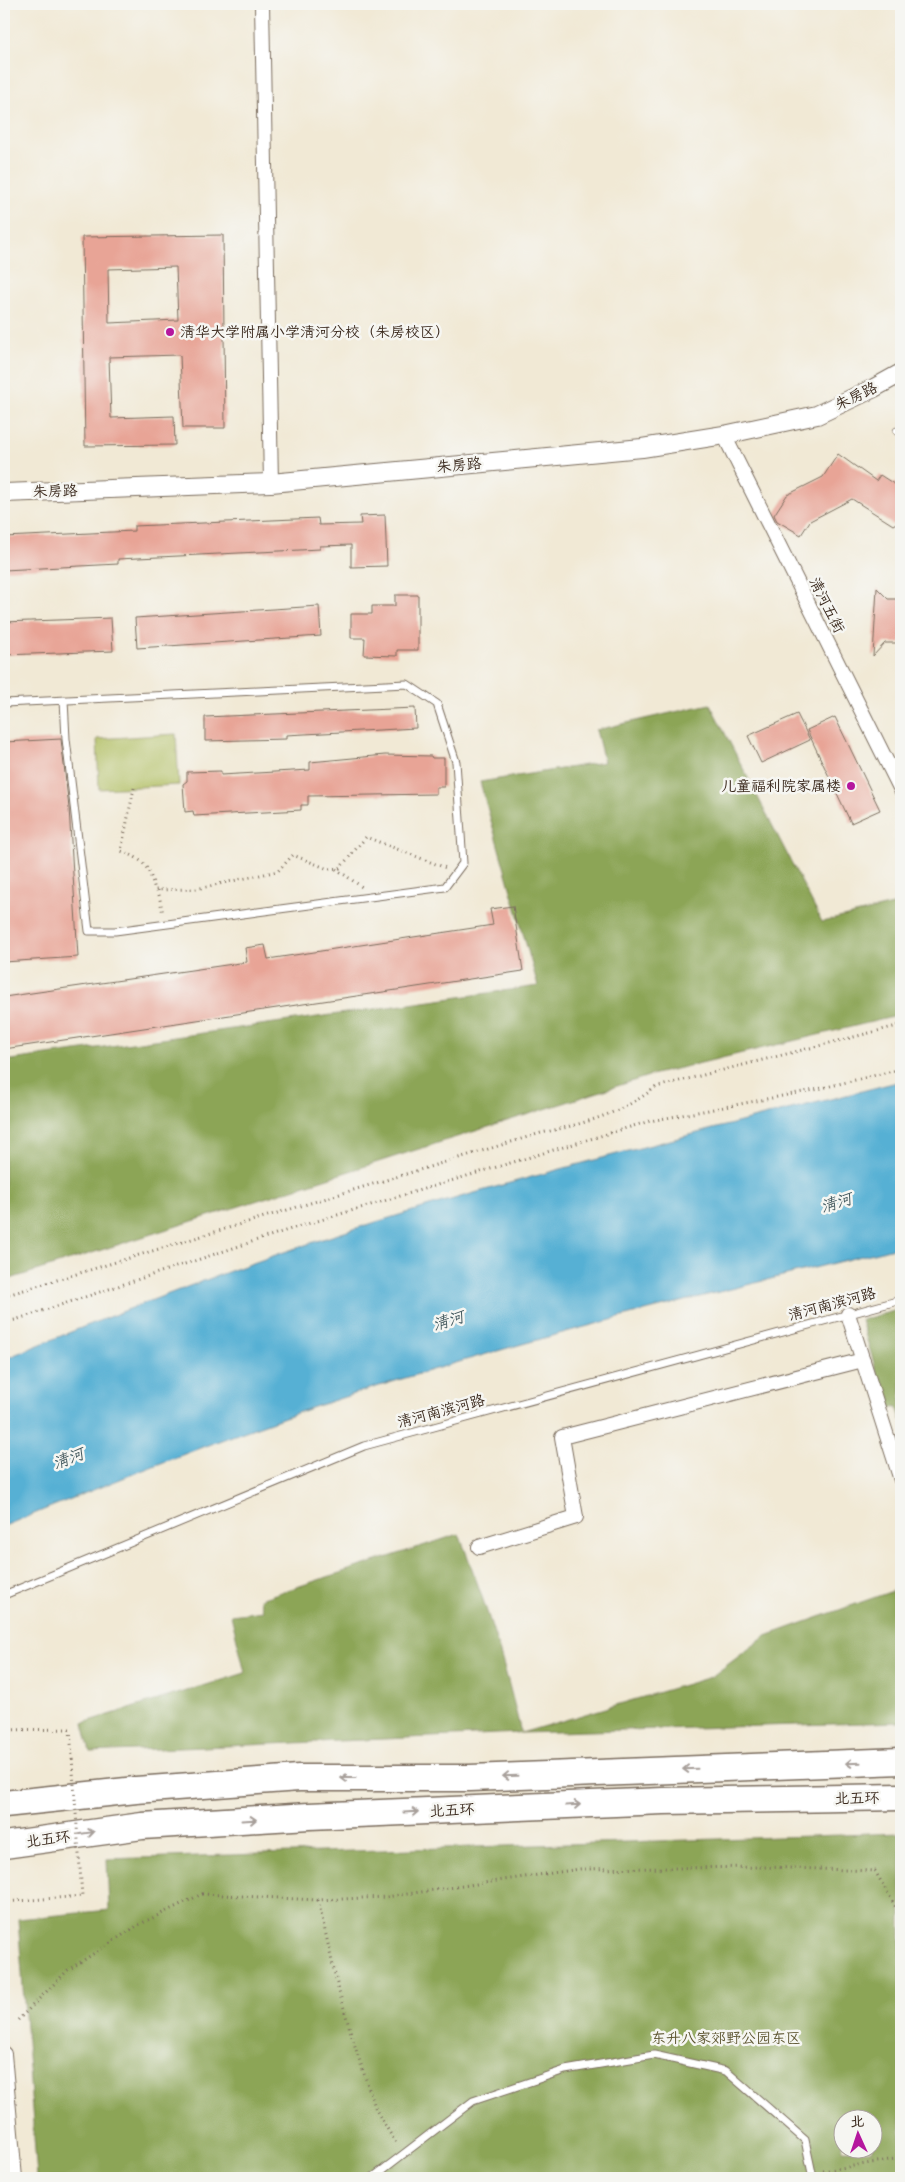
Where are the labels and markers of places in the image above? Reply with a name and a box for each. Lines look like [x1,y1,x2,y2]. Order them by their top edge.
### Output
place label: 清华大学附属小学清河分校（朱房校区） [180,322,450,341]
marker: 清华大学附属小学清河分校（朱房校区） [164,326,176,338]
place label: 儿童福利院家属楼 [721,776,841,795]
marker: 儿童福利院家属楼 [845,780,857,792]

